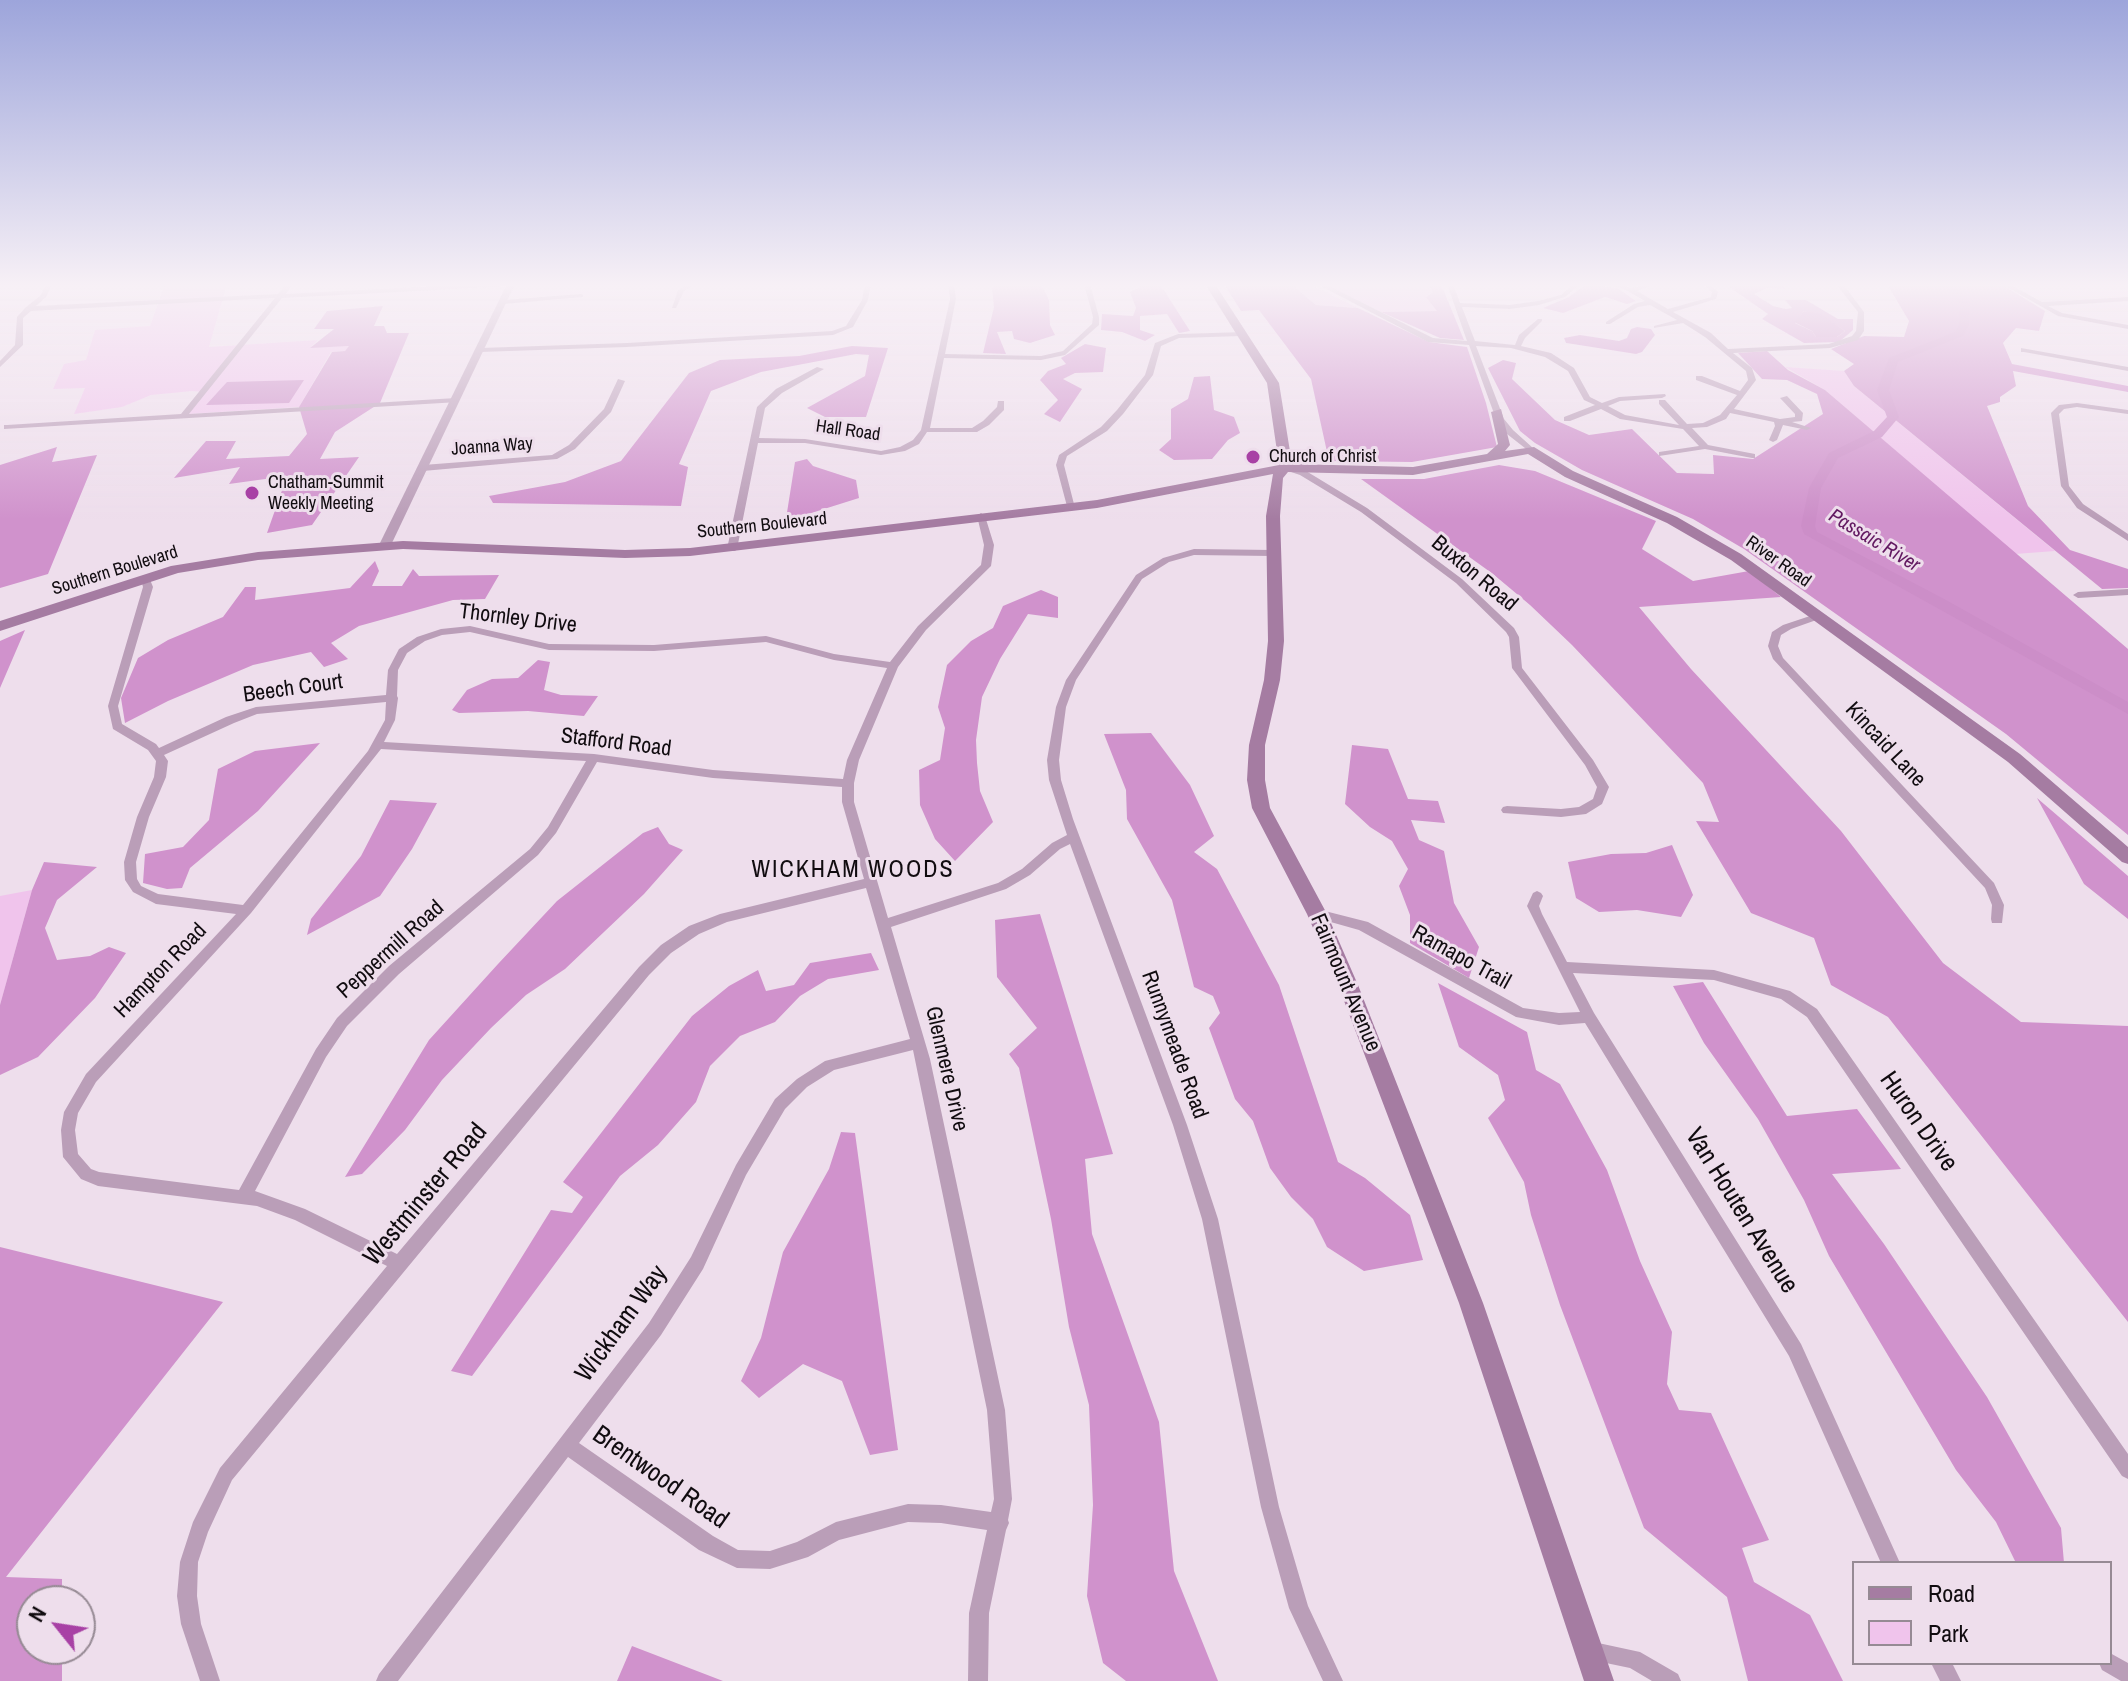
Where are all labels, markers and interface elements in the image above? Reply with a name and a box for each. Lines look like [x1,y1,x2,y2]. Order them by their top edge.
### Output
street label: Hall Road [814,416,882,446]
street label: Joanna Way [451,433,533,461]
place label: Church of Christ [1269,446,1376,468]
marker: Church of Christ [1244,448,1262,466]
place label: Chatham-Summit Weekly Meeting [268,472,384,514]
marker: Chatham-Summit Weekly Meeting [243,484,261,502]
water label: Passaic River [1824,504,1924,578]
street label: Southern Boulevard [696,508,828,544]
street label: Buxton Road [1426,530,1522,618]
street label: River Road [1741,532,1815,592]
street label: Southern Boulevard [49,542,181,600]
street label: Thornley Drive [458,599,578,639]
street label: Beech Court [242,669,344,709]
street label: Kincaid Lane [1839,697,1931,793]
street label: Stafford Road [559,723,673,763]
district label: WICKHAM WOODS [751,857,955,885]
street label: Peppermill Road [332,895,450,1005]
street label: Fairmount Avenue [1304,910,1386,1056]
street label: Hampton Road [109,918,213,1024]
street label: Ramapo Trail [1407,920,1515,996]
street label: Runnymeade Road [1135,967,1213,1123]
street label: Glenmere Drive [919,1004,973,1134]
street label: Huron Drive [1872,1066,1964,1178]
street label: Westminster Road [357,1117,495,1273]
street label: Van Houten Avenue [1678,1123,1804,1299]
street label: Wickham Way [569,1260,675,1388]
street label: Brentwood Road [586,1420,734,1536]
legend [1852,1561,2112,1665]
text: Road [1928,1577,1975,1609]
north arrow [16,1585,96,1665]
text: N [21,1601,53,1627]
text: Park [1928,1617,1968,1649]

